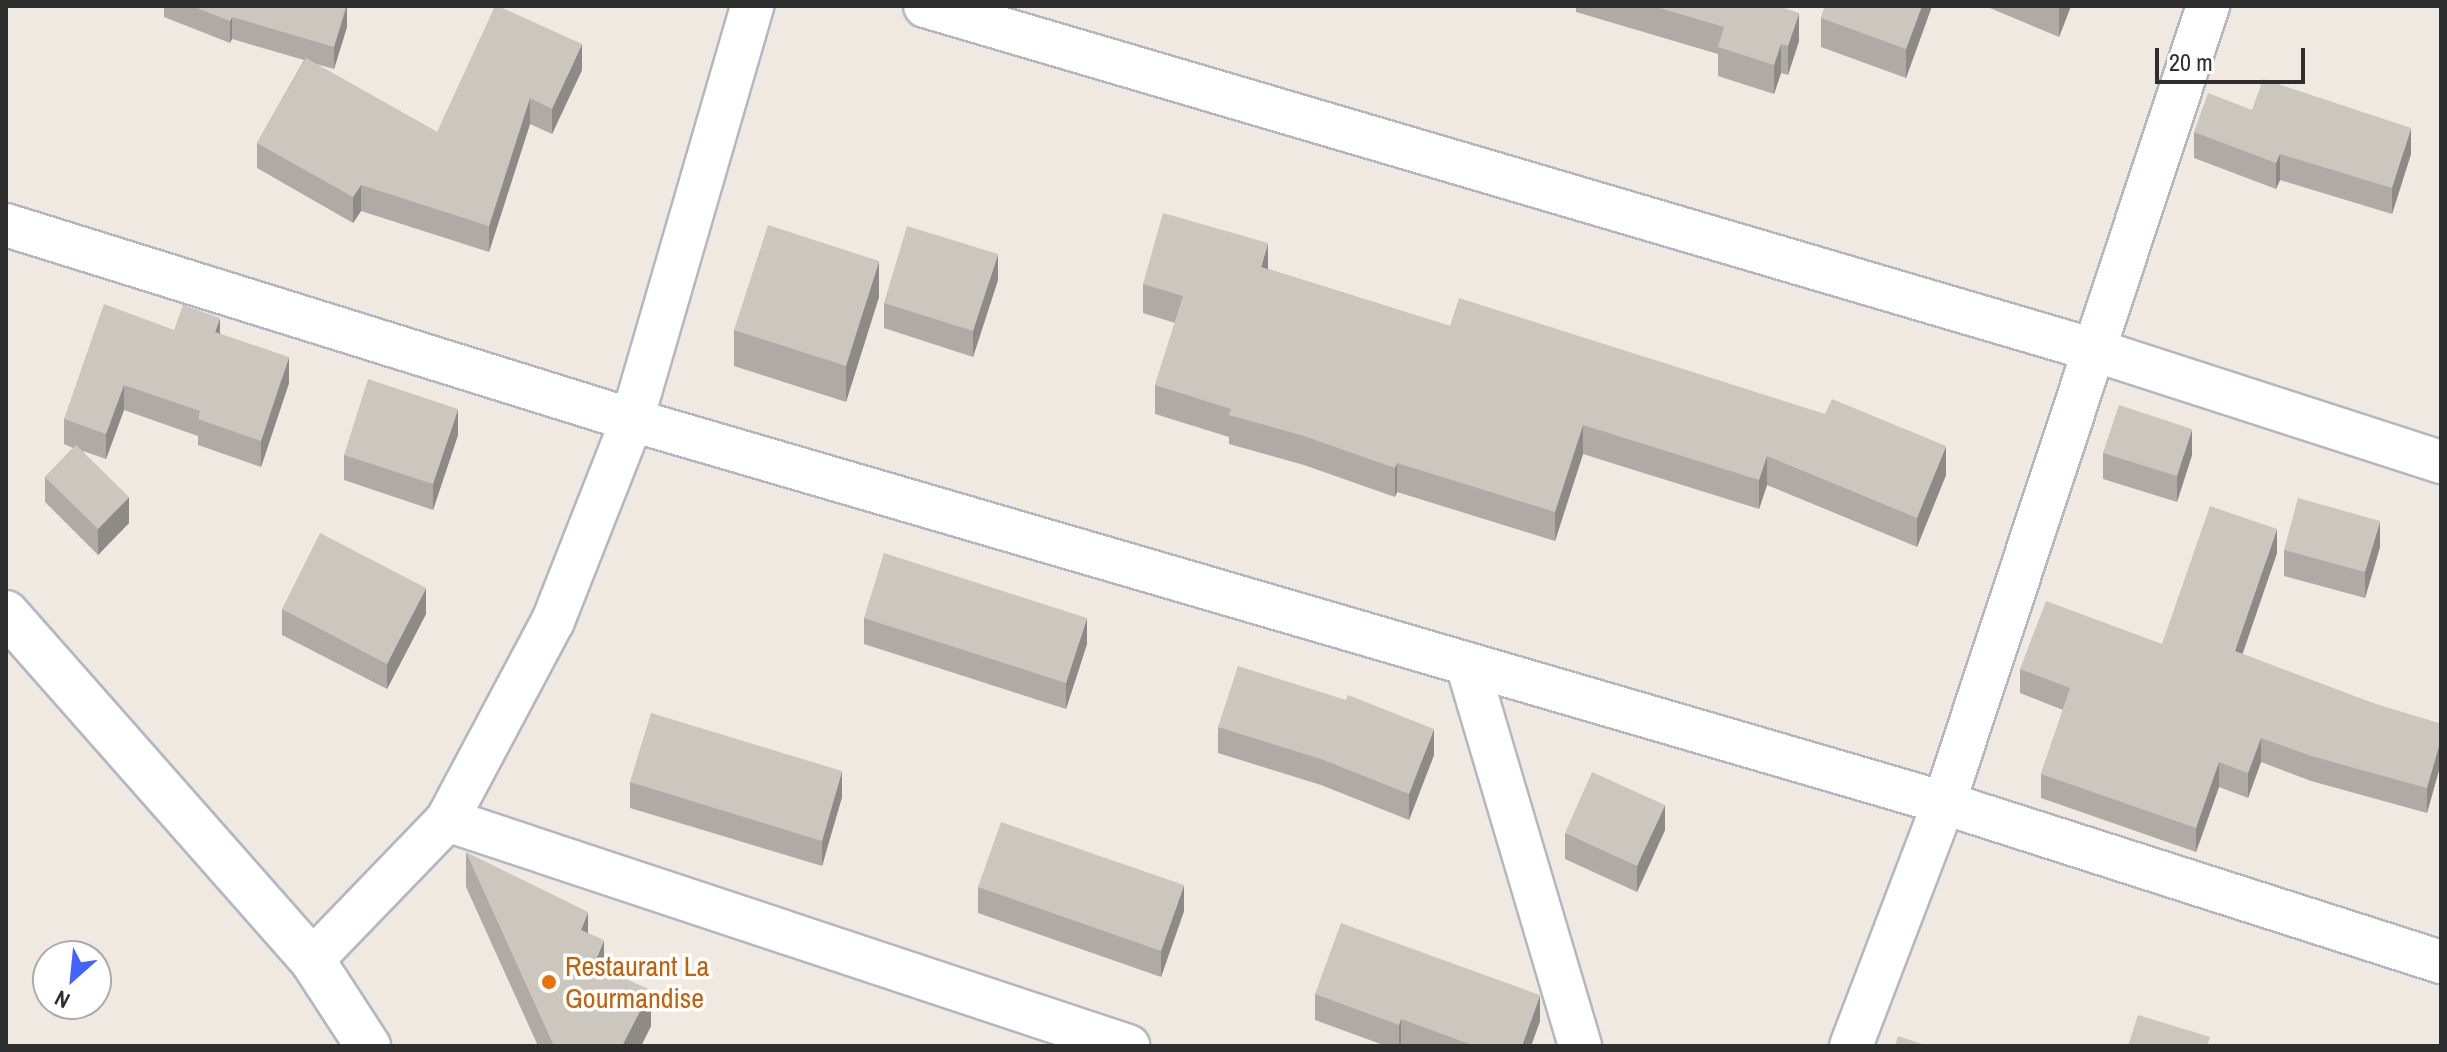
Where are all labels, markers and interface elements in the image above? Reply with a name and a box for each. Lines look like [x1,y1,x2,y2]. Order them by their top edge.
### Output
scale bar [2159,32,2309,82]
text: 20 m [2169,46,2213,78]
north arrow [32,940,112,1020]
place label: Restaurant La Gourmandise [565,949,709,1015]
marker: Restaurant La Gourmandise [540,973,558,991]
text: N [49,983,75,1016]

